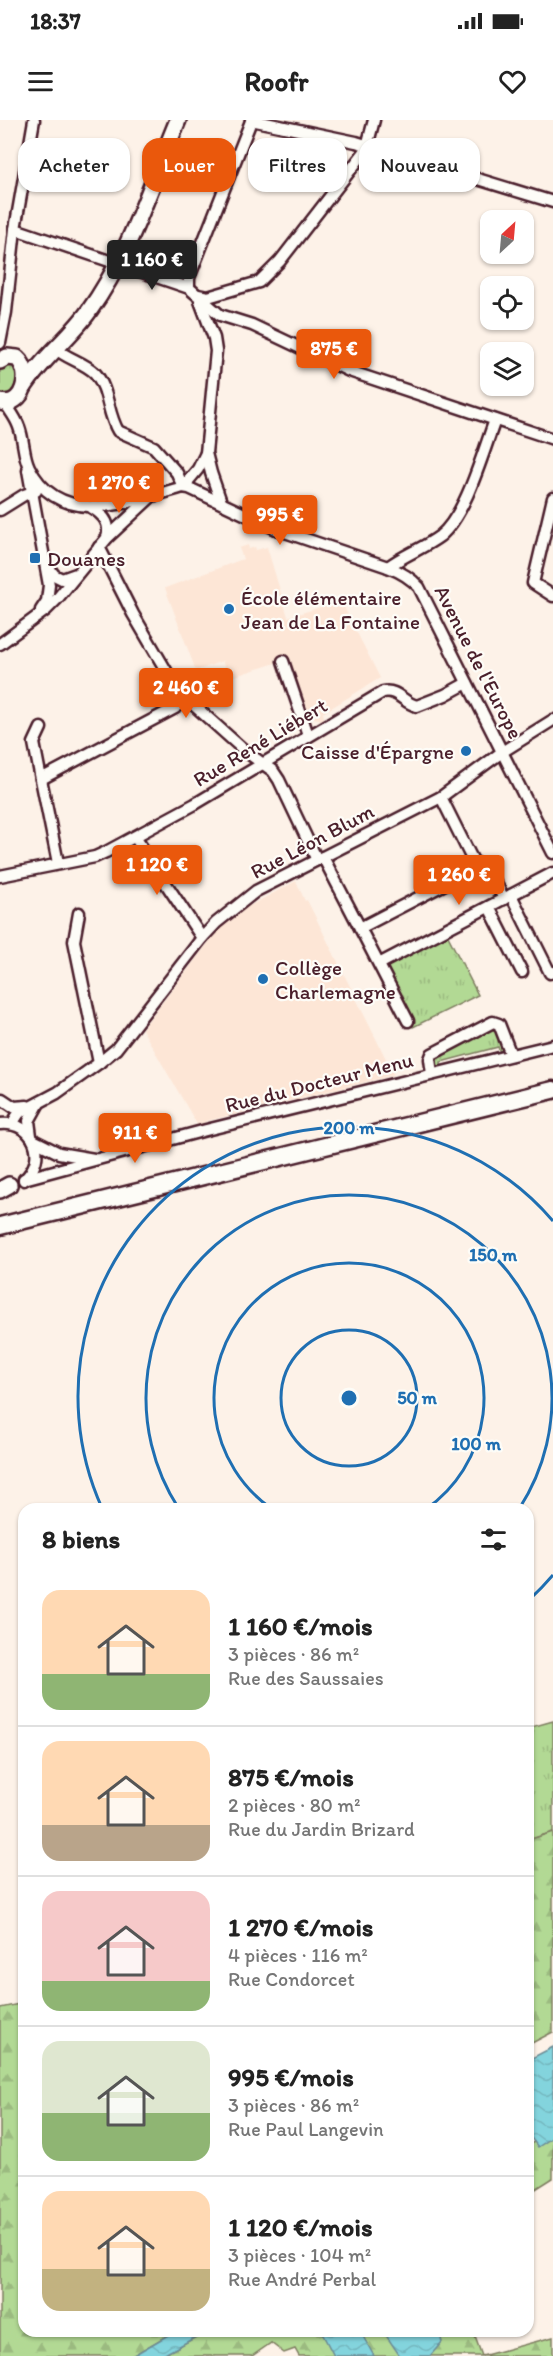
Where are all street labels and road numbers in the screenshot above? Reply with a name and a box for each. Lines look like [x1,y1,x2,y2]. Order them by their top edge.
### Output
street label: Avenue de l'Europe [429,581,529,743]
street label: Rue René Liébert [188,692,332,792]
street label: Rue Léon Blum [246,798,378,884]
street label: Rue du Docteur Menu [222,1047,416,1117]

